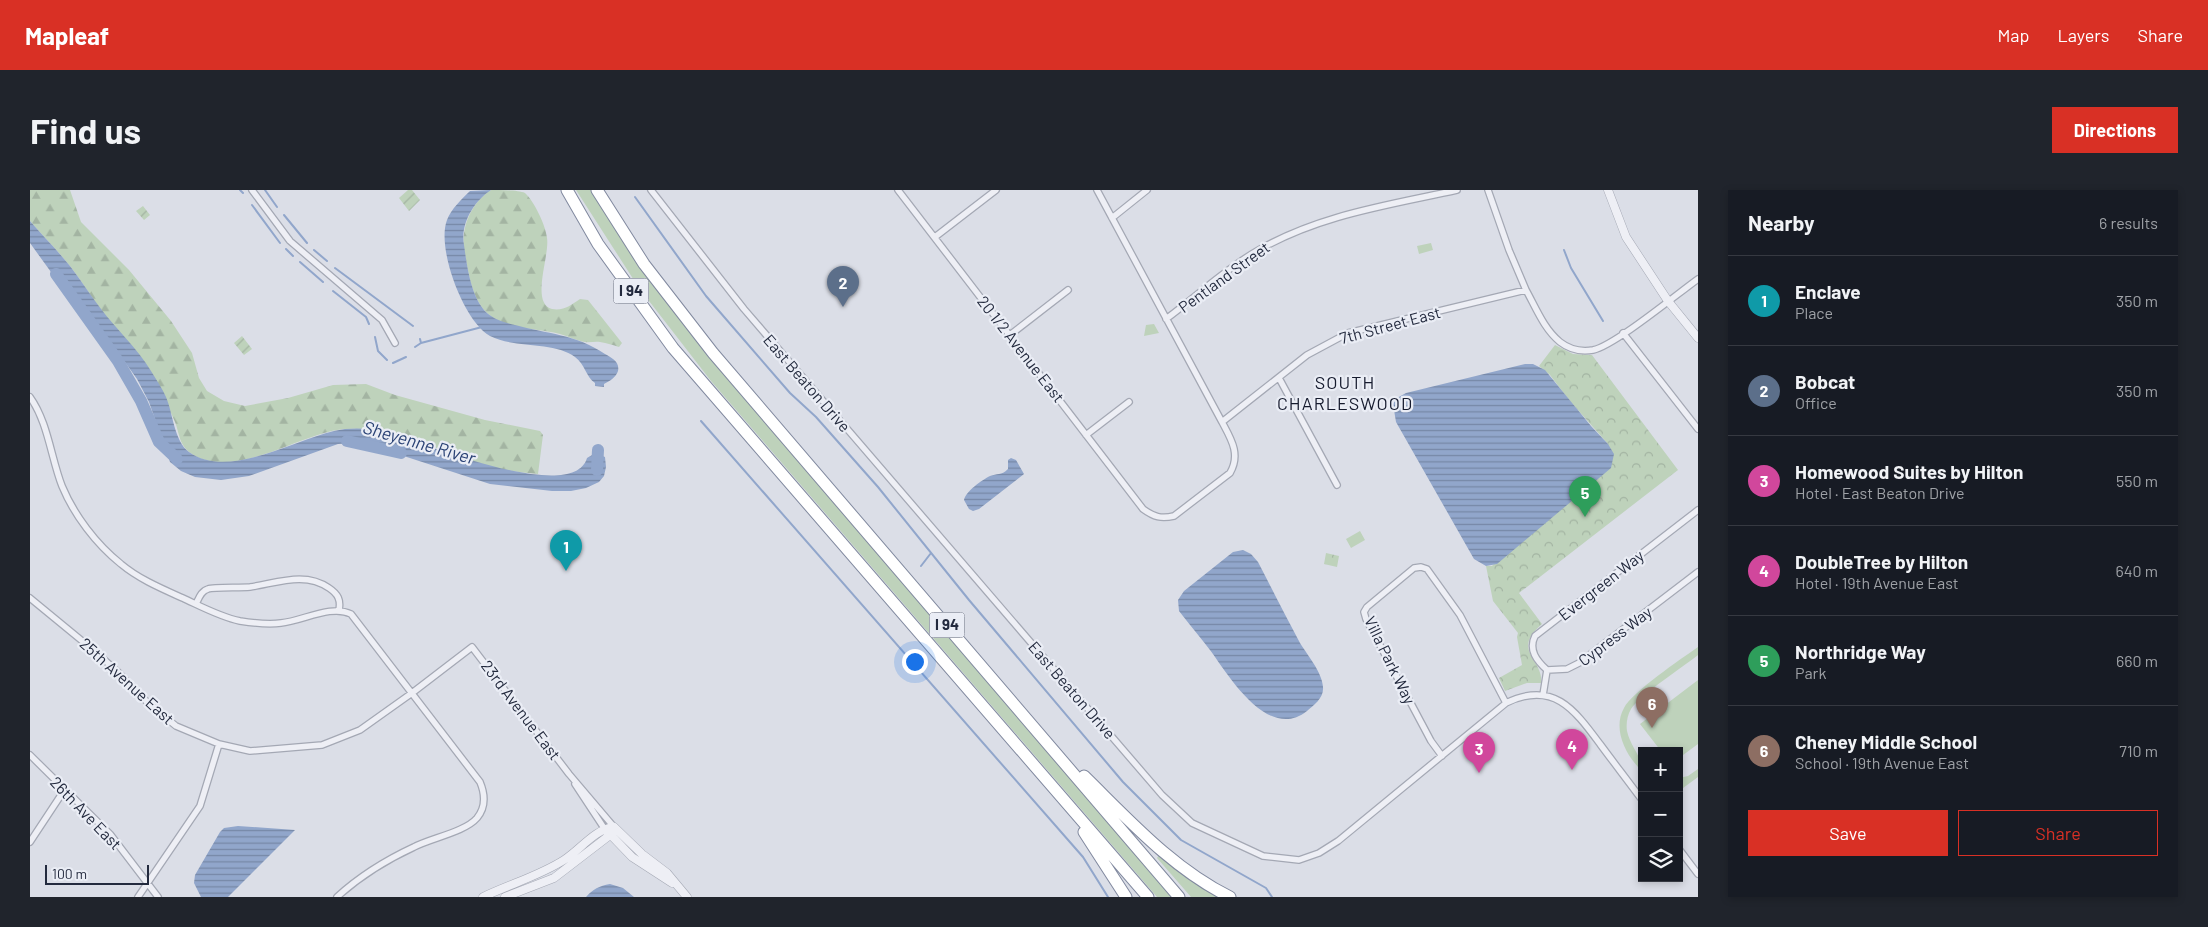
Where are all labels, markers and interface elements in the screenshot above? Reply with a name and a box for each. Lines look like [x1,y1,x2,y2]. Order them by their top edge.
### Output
text: Mapleaf [25,21,109,50]
text: Map [1997,24,2029,46]
text: Layers [2057,24,2110,46]
text: Share [2138,24,2183,46]
button: Directions [2052,107,2178,153]
text: Find us [30,109,141,151]
text: Nearby [1748,210,1814,235]
text: 6 results [2099,213,2158,232]
street label: Pentland Street [1174,237,1273,316]
pin: 2 [827,266,859,307]
road number: I 94 [614,278,648,304]
text: Enclave [1795,280,1861,303]
text: 1 [1761,291,1767,310]
text: 350 m [2116,291,2158,310]
street label: 20 1/2 Avenue East [974,292,1069,406]
street label: 7th Street East [1337,302,1442,347]
text: Place [1795,303,1833,322]
street label: East Beaton Drive [760,330,855,435]
text: Bobcat [1795,370,1855,393]
district label: SOUTH CHARLESWOOD [1277,371,1413,414]
text: 2 [1760,381,1768,400]
text: 350 m [2116,381,2158,400]
text: Office [1795,393,1837,412]
water label: Sheyenne River [361,415,479,469]
text: Homewood Suites by Hilton [1795,460,2024,483]
text: 3 [1760,471,1768,490]
text: 550 m [2116,471,2158,490]
pin: 5 [1569,476,1601,517]
text: Hotel · East Beaton Drive [1795,483,1965,502]
pin: 1 [550,530,582,571]
street label: Evergreen Way [1554,545,1648,624]
text: DoubleTree by Hilton [1795,550,1968,573]
text: 4 [1759,561,1769,580]
text: 640 m [2115,561,2158,580]
text: Hotel · 19th Avenue East [1795,573,1959,592]
street label: Cypress Way [1574,601,1656,669]
road number: I 94 [930,612,964,638]
street label: Villa Park Way [1361,613,1420,707]
street label: 25th Avenue East [76,633,178,728]
street label: East Beaton Drive [1025,637,1120,742]
text: Northridge Way [1795,640,1926,663]
your location [902,649,928,675]
text: 5 [1760,651,1768,670]
text: 660 m [2116,651,2158,670]
street label: 23rd Avenue East [478,656,565,763]
text: Park [1795,663,1826,682]
pin: 6 [1636,687,1668,728]
pin: 4 [1556,729,1588,770]
text: Cheney Middle School [1795,730,1977,753]
pin: 3 [1463,732,1495,773]
text: 6 [1760,741,1768,760]
text: 710 m [2119,741,2158,760]
map controls [1638,747,1683,882]
button: + [1638,747,1683,792]
text: School · 19th Avenue East [1795,753,1969,772]
street label: 26th Ave East [47,772,126,853]
button: − [1638,792,1683,837]
button: Save [1748,810,1948,856]
button: Share [1958,810,2158,856]
button: layers [1638,837,1683,882]
scale bar [45,862,149,885]
text: 100 m [52,865,87,882]

